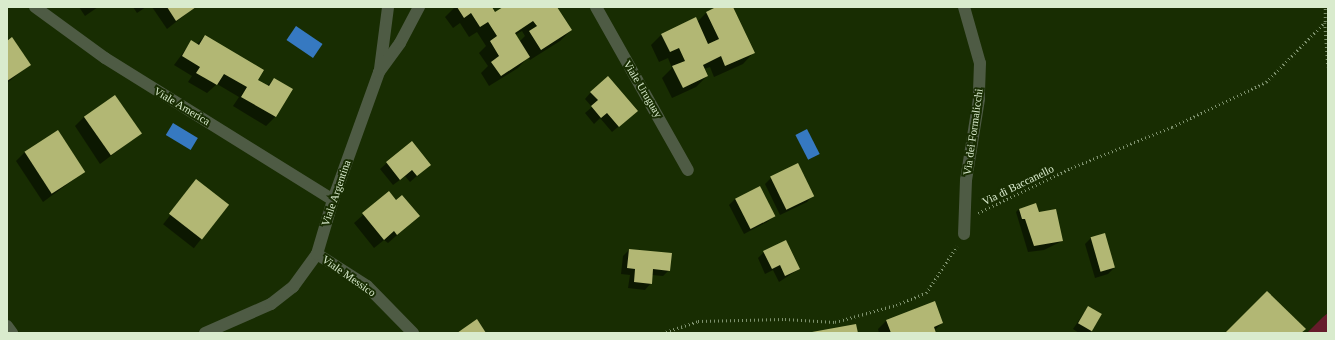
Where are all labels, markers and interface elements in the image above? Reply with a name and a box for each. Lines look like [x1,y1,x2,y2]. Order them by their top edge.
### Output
street label: Viale Uruguay [621,58,665,120]
street label: Viale America [151,84,213,128]
street label: Via dei Formalicchi [960,88,986,176]
street label: Viale Argentina [318,158,354,228]
street label: Via di Baccanello [980,162,1056,208]
street label: Viale Messico [320,253,378,299]

